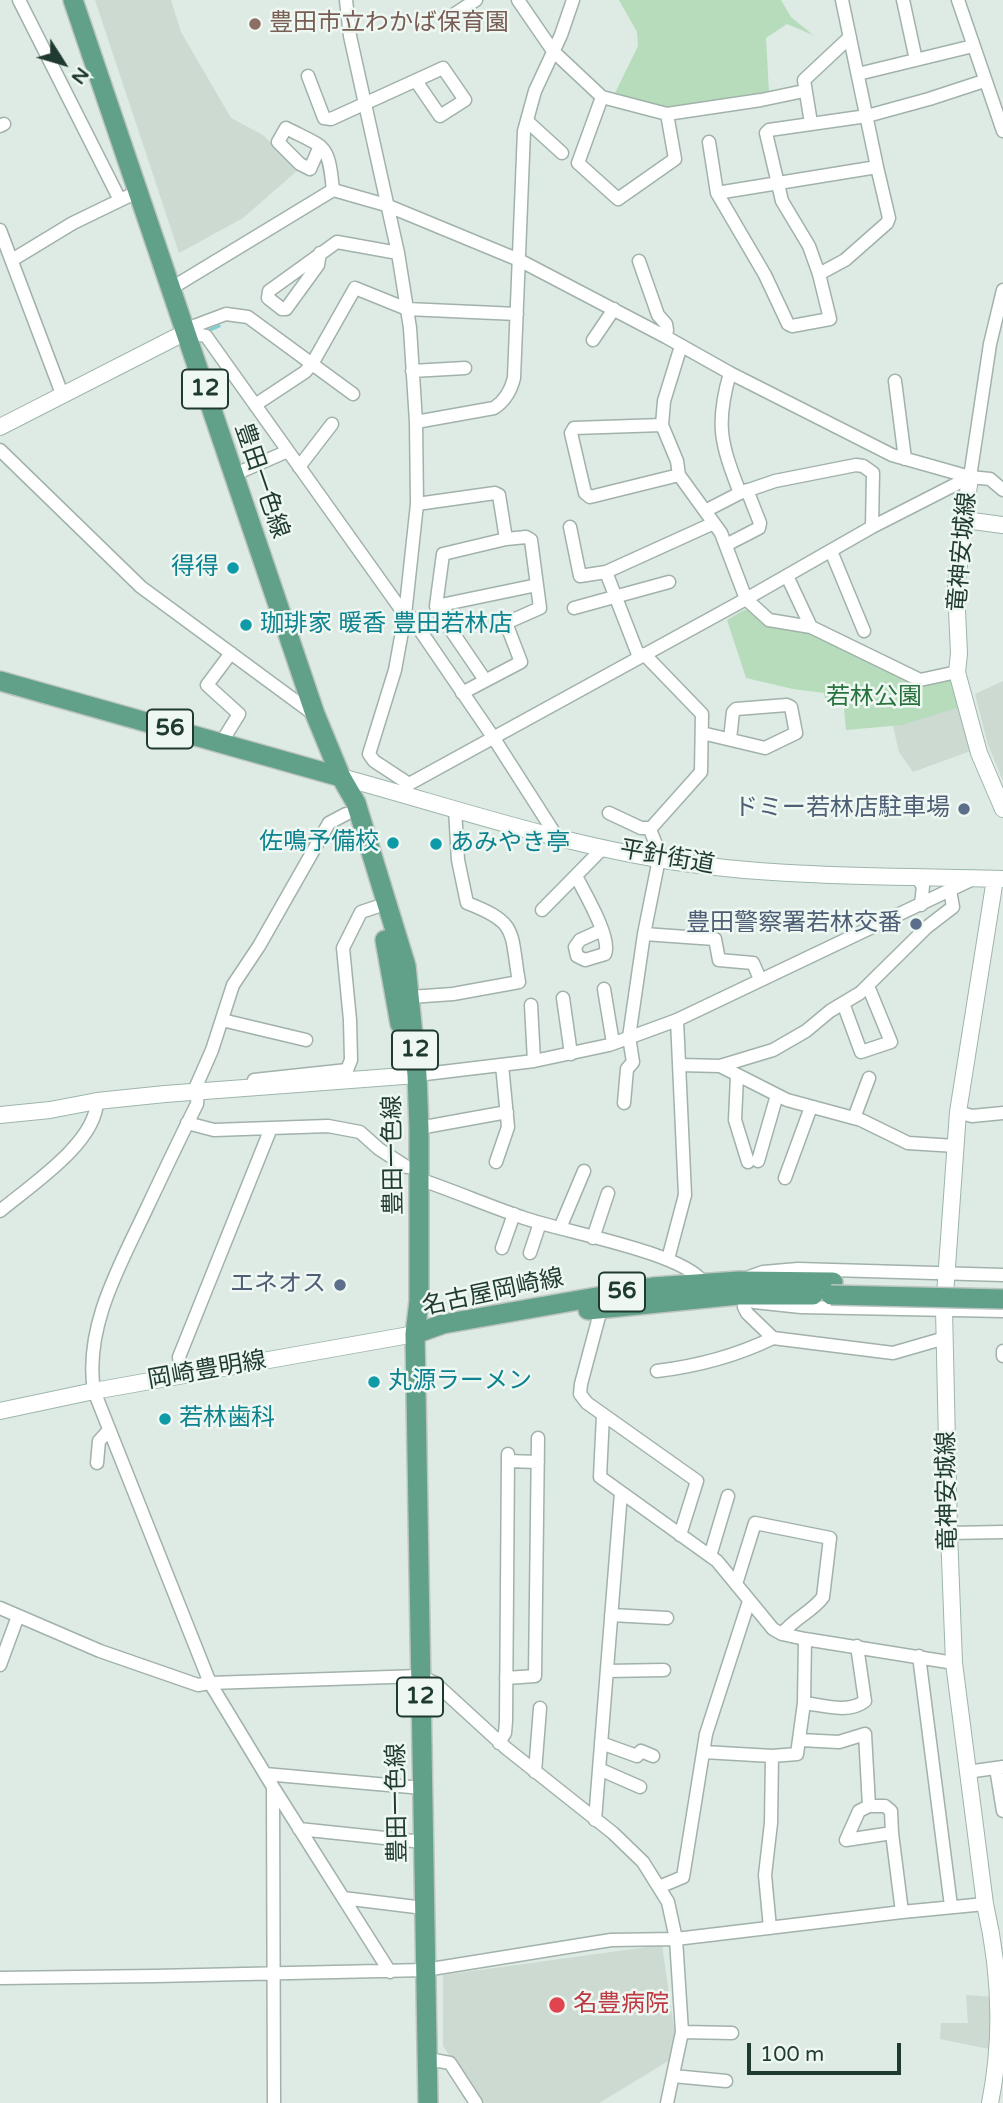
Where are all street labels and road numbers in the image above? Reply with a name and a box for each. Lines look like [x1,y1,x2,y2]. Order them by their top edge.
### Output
road number: 12 [182,370,228,408]
street label: 豊田一色線 [228,420,294,542]
street label: 竜神安城線 [943,491,983,613]
road number: 56 [147,709,193,748]
street label: 平針街道 [617,835,717,881]
road number: 12 [392,1030,438,1070]
street label: 豊田一色線 [379,1095,409,1215]
street label: 名古屋岡崎線 [420,1264,566,1322]
road number: 56 [599,1273,645,1312]
street label: 岡崎豊明線 [145,1346,269,1396]
street label: 竜神安城線 [933,1431,963,1551]
road number: 12 [397,1678,443,1716]
street label: 豊田一色線 [383,1743,413,1863]

